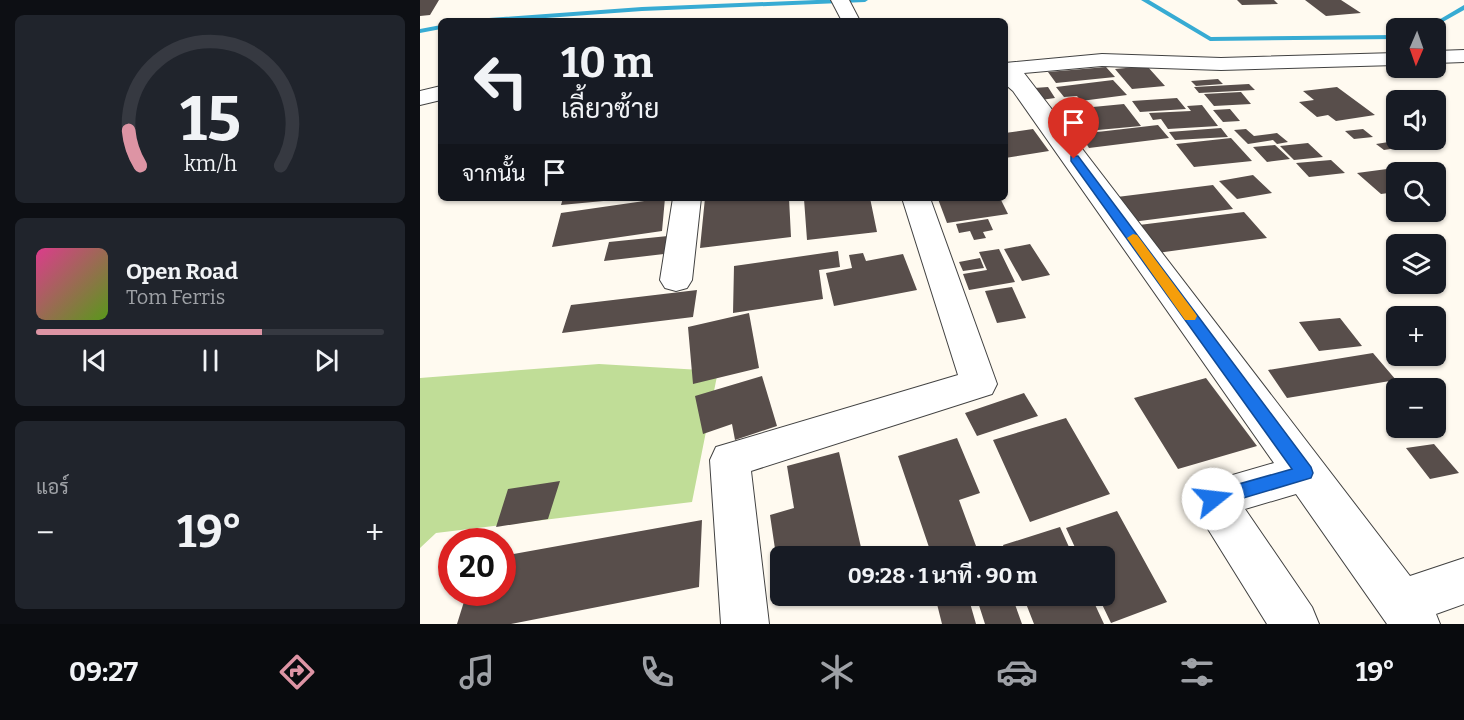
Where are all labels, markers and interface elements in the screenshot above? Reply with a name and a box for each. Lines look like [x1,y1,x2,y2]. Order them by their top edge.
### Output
north arrow [1386,18,1446,78]
map controls [1386,18,1446,438]
text: 10 m [561,38,653,88]
icon: left [462,42,540,120]
text: 15 [179,82,241,157]
button: sound [1386,90,1446,150]
text: เลี้ยวซ้าย [561,93,659,125]
pin [1048,97,1099,159]
icon: arrive [1057,106,1090,139]
text: km/h [183,151,237,177]
icon: arrive [538,156,571,189]
text: จากนั้น [462,160,526,187]
button: search [1386,162,1446,222]
button: layers [1386,234,1446,294]
text: Open Road [126,258,238,285]
text: Tom Ferris [126,285,225,309]
button: + [1386,306,1446,366]
icon: previous [78,344,111,377]
icon: pause [194,344,227,377]
icon: next [310,344,343,377]
button: − [1386,378,1446,438]
position arrow [1181,467,1245,531]
text: แอร์ [36,475,69,499]
text: 19° [177,505,242,559]
text: − [36,513,54,553]
text: + [365,513,384,553]
speed limit sign: 20 [438,528,516,606]
text: 09:28 · 1 นาที · 90 m [848,562,1037,589]
icon: directions [276,651,318,693]
icon: music [456,651,498,693]
icon: phone [636,651,678,693]
icon: climate [816,651,858,693]
icon: car [996,651,1038,693]
icon: filters [1176,651,1218,693]
text: 09:27 [69,656,138,688]
text: 19° [1356,656,1395,688]

